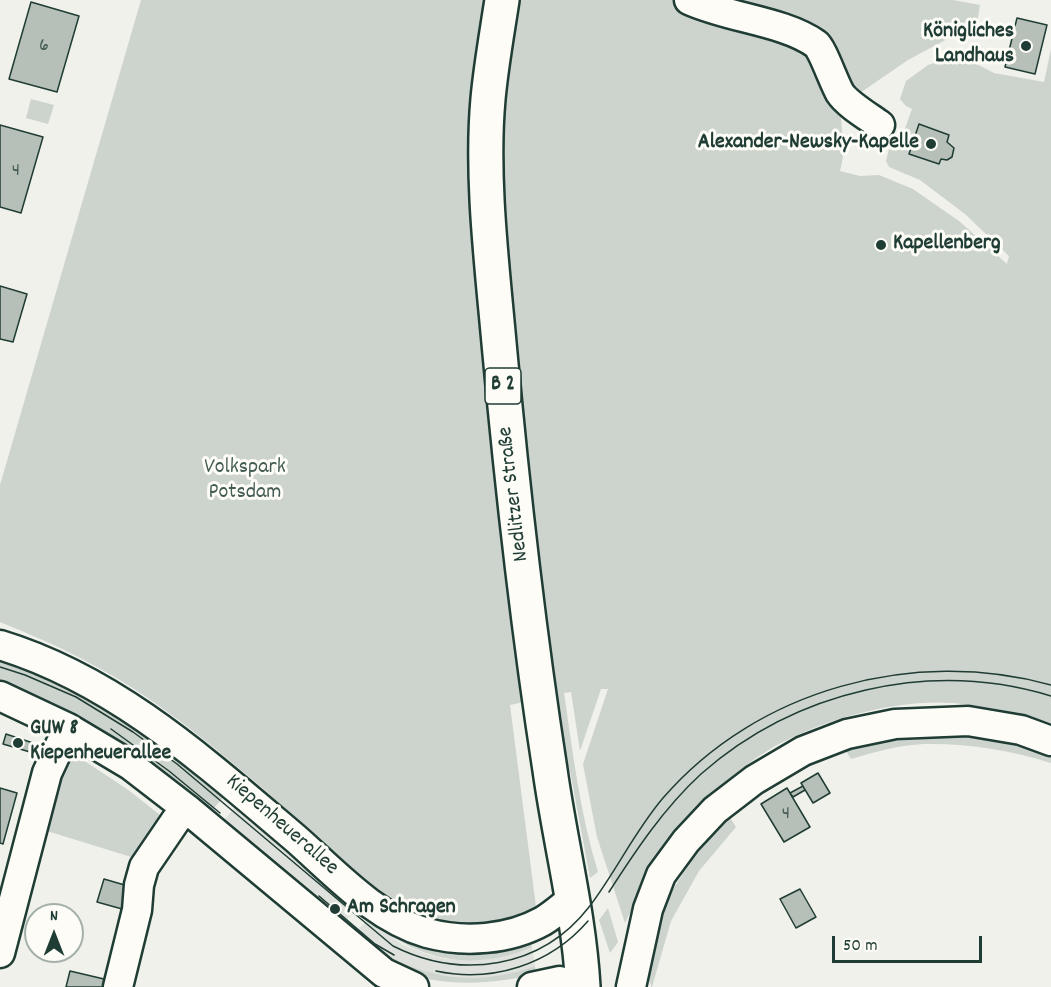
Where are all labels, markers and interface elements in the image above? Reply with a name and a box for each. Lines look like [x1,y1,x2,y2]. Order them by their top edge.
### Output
place label: Königliches Landhaus [923,20,1014,72]
house number: 6 [39,35,49,59]
marker: Königliches Landhaus [1019,39,1033,53]
place label: Alexander-Newsky-Kapelle [698,131,919,157]
marker: Alexander-Newsky-Kapelle [924,137,938,151]
house number: 4 [12,160,20,184]
place label: Kapellenberg [893,232,1001,258]
marker: Kapellenberg [874,238,888,252]
road number: B 2 [485,368,521,404]
street label: Nedlitzer Straße [494,425,536,563]
park label: Volkspark Potsdam [204,456,286,508]
place label: GUW 8 Kiepenheuerallee [30,717,171,768]
marker: GUW 8 Kiepenheuerallee [11,736,25,750]
street label: Kiepenheuerallee [219,770,343,882]
house number: 4 [782,803,790,827]
place label: Am Schragen [347,896,456,922]
marker: Am Schragen [328,902,342,916]
north arrow [24,903,84,963]
text: N [50,905,58,928]
scale bar [835,924,985,962]
text: 50 m [843,934,878,959]

